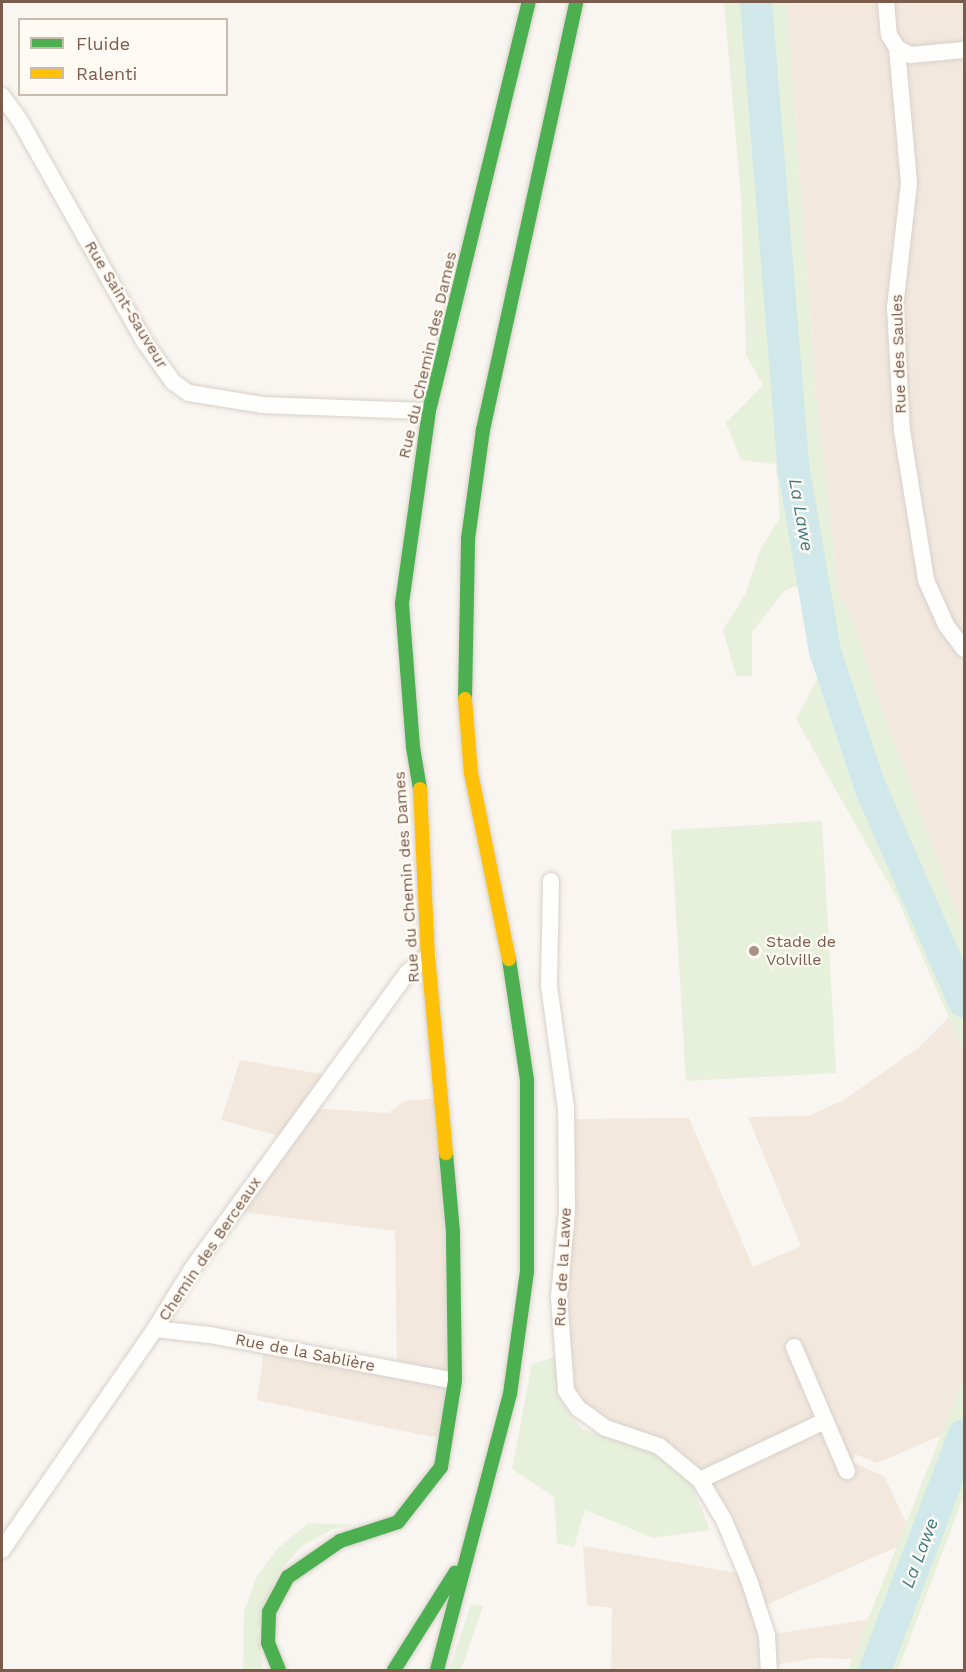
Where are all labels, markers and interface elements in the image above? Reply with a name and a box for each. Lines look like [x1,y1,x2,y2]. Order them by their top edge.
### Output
legend [18,18,228,96]
text: Fluide [76,33,130,54]
text: Ralenti [76,63,137,84]
street label: Rue Saint-Sauveur [80,238,172,372]
street label: Rue du Chemin des Dames [395,250,461,460]
street label: Rue des Saules [887,294,911,414]
water label: La Lawe [784,477,818,553]
street label: Rue du Chemin des Dames [390,771,424,983]
place label: Stade de Volville [766,932,836,970]
marker: Stade de Volville [747,944,761,958]
street label: Chemin des Berceaux [155,1173,265,1325]
street label: Rue de la Lawe [550,1207,576,1327]
street label: Rue de la Sablière [233,1330,377,1376]
water label: La Lawe [897,1515,943,1591]

